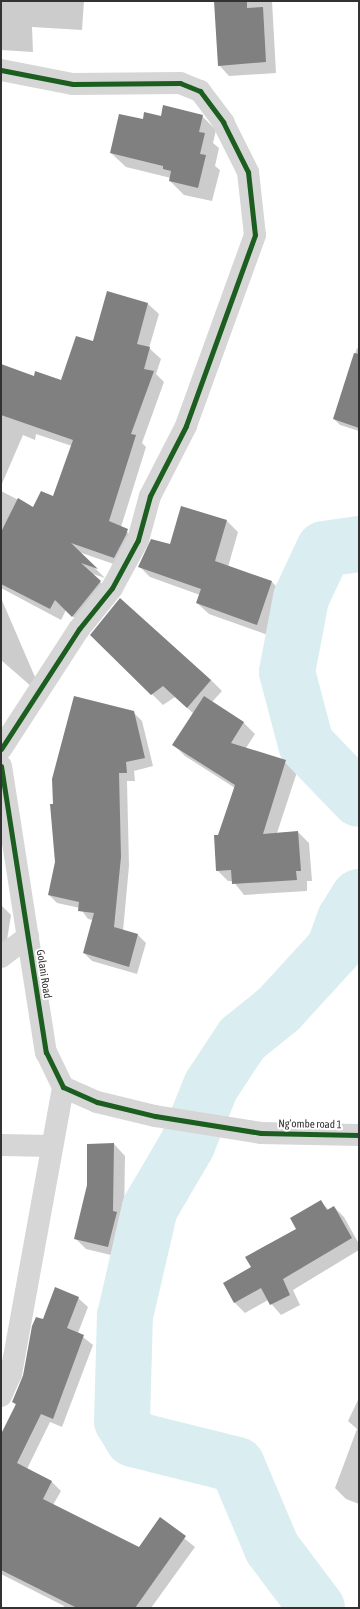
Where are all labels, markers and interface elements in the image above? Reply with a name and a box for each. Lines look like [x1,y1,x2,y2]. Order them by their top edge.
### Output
street label: Golani Road [34,949,54,999]
street label: Ng’ombe road 1 [278,1117,342,1131]

